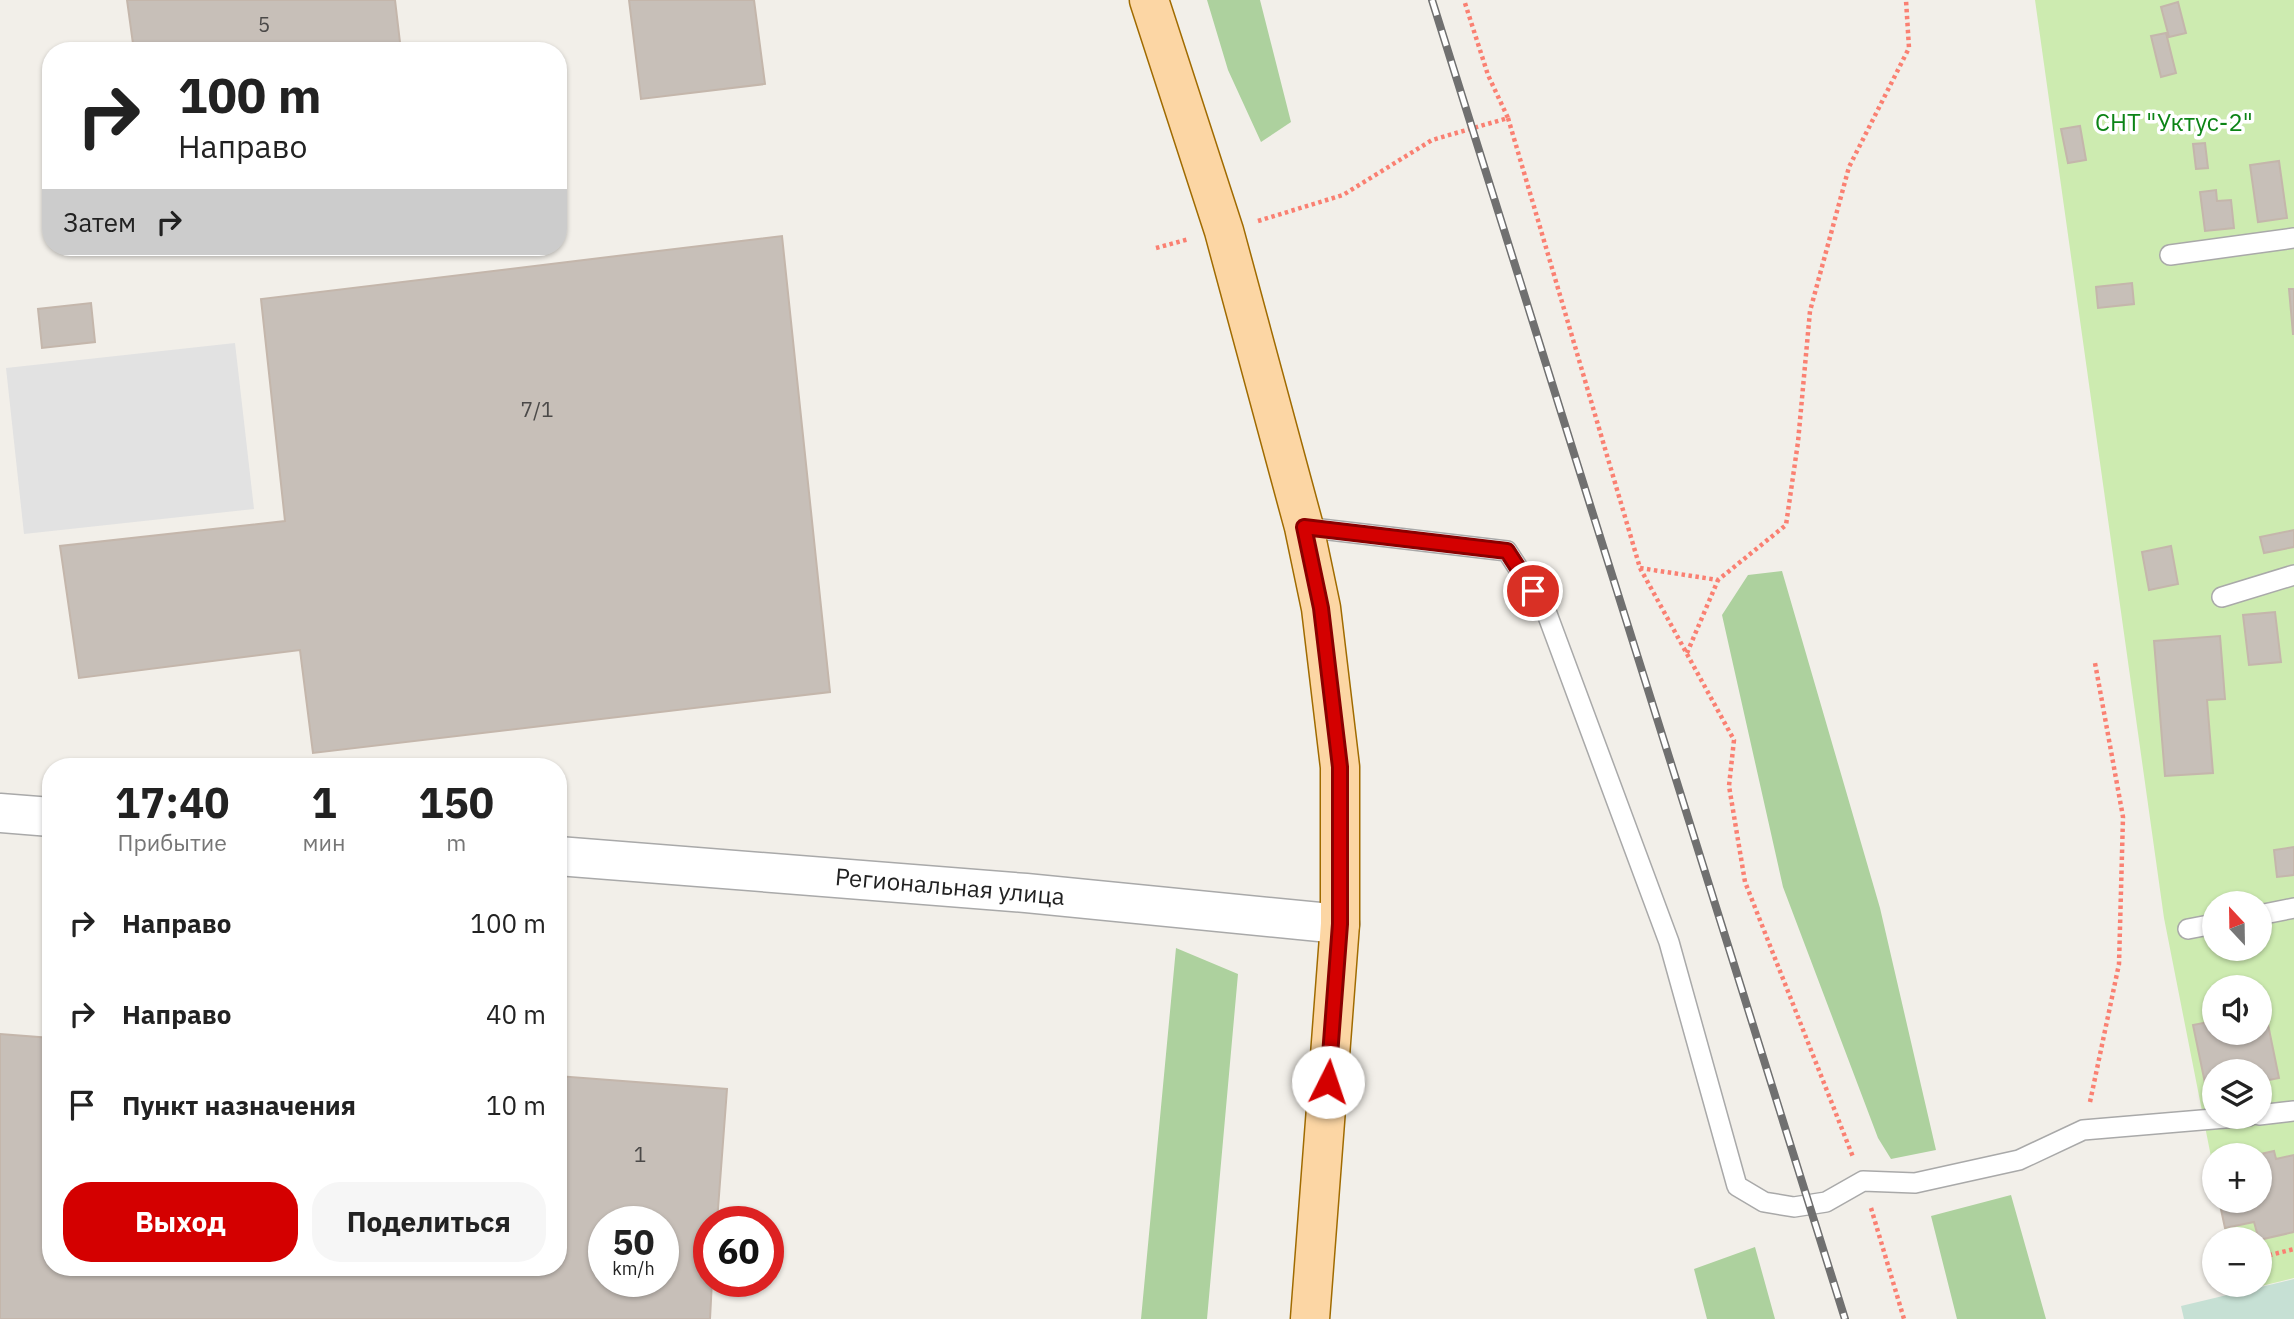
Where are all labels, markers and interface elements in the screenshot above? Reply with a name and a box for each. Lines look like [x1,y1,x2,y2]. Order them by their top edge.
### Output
house number: 5 [258,10,270,38]
text: 100 m [178,63,322,126]
icon: right [63,70,154,161]
park label: СНТ "Уктус-2" [2095,106,2253,138]
text: Направо [178,125,307,167]
icon: right [150,203,188,241]
text: Затем [63,205,136,239]
house number: 7/1 [520,395,554,423]
pin [1503,561,1563,621]
icon: arrive [1514,572,1552,610]
text: 17:40 [115,775,230,830]
text: 1 [311,775,337,830]
text: 150 [418,775,494,830]
text: Прибытие [118,827,227,857]
text: мин [302,827,346,857]
text: m [446,827,466,857]
street label: Региональная улица [834,860,1066,912]
north arrow [2202,891,2272,961]
map controls [2202,891,2272,1297]
icon: right [63,904,101,942]
text: Направо [122,906,231,940]
text: 100 m [470,906,546,940]
button: sound [2202,975,2272,1045]
icon: right [63,995,101,1033]
text: Направо [122,997,231,1031]
text: 40 m [486,997,546,1031]
position arrow [1291,1045,1365,1119]
button: layers [2202,1059,2272,1129]
icon: arrive [63,1086,101,1124]
text: Пункт назначения [122,1088,356,1122]
text: 10 m [486,1088,546,1122]
house number: 1 [634,1140,646,1168]
button: + [2202,1143,2272,1213]
button: Выход [63,1182,298,1262]
button: Поделиться [312,1182,546,1262]
speed limit sign: 60 [693,1206,784,1297]
text: 50 [612,1219,655,1265]
button: − [2202,1227,2272,1297]
text: km/h [612,1257,655,1280]

